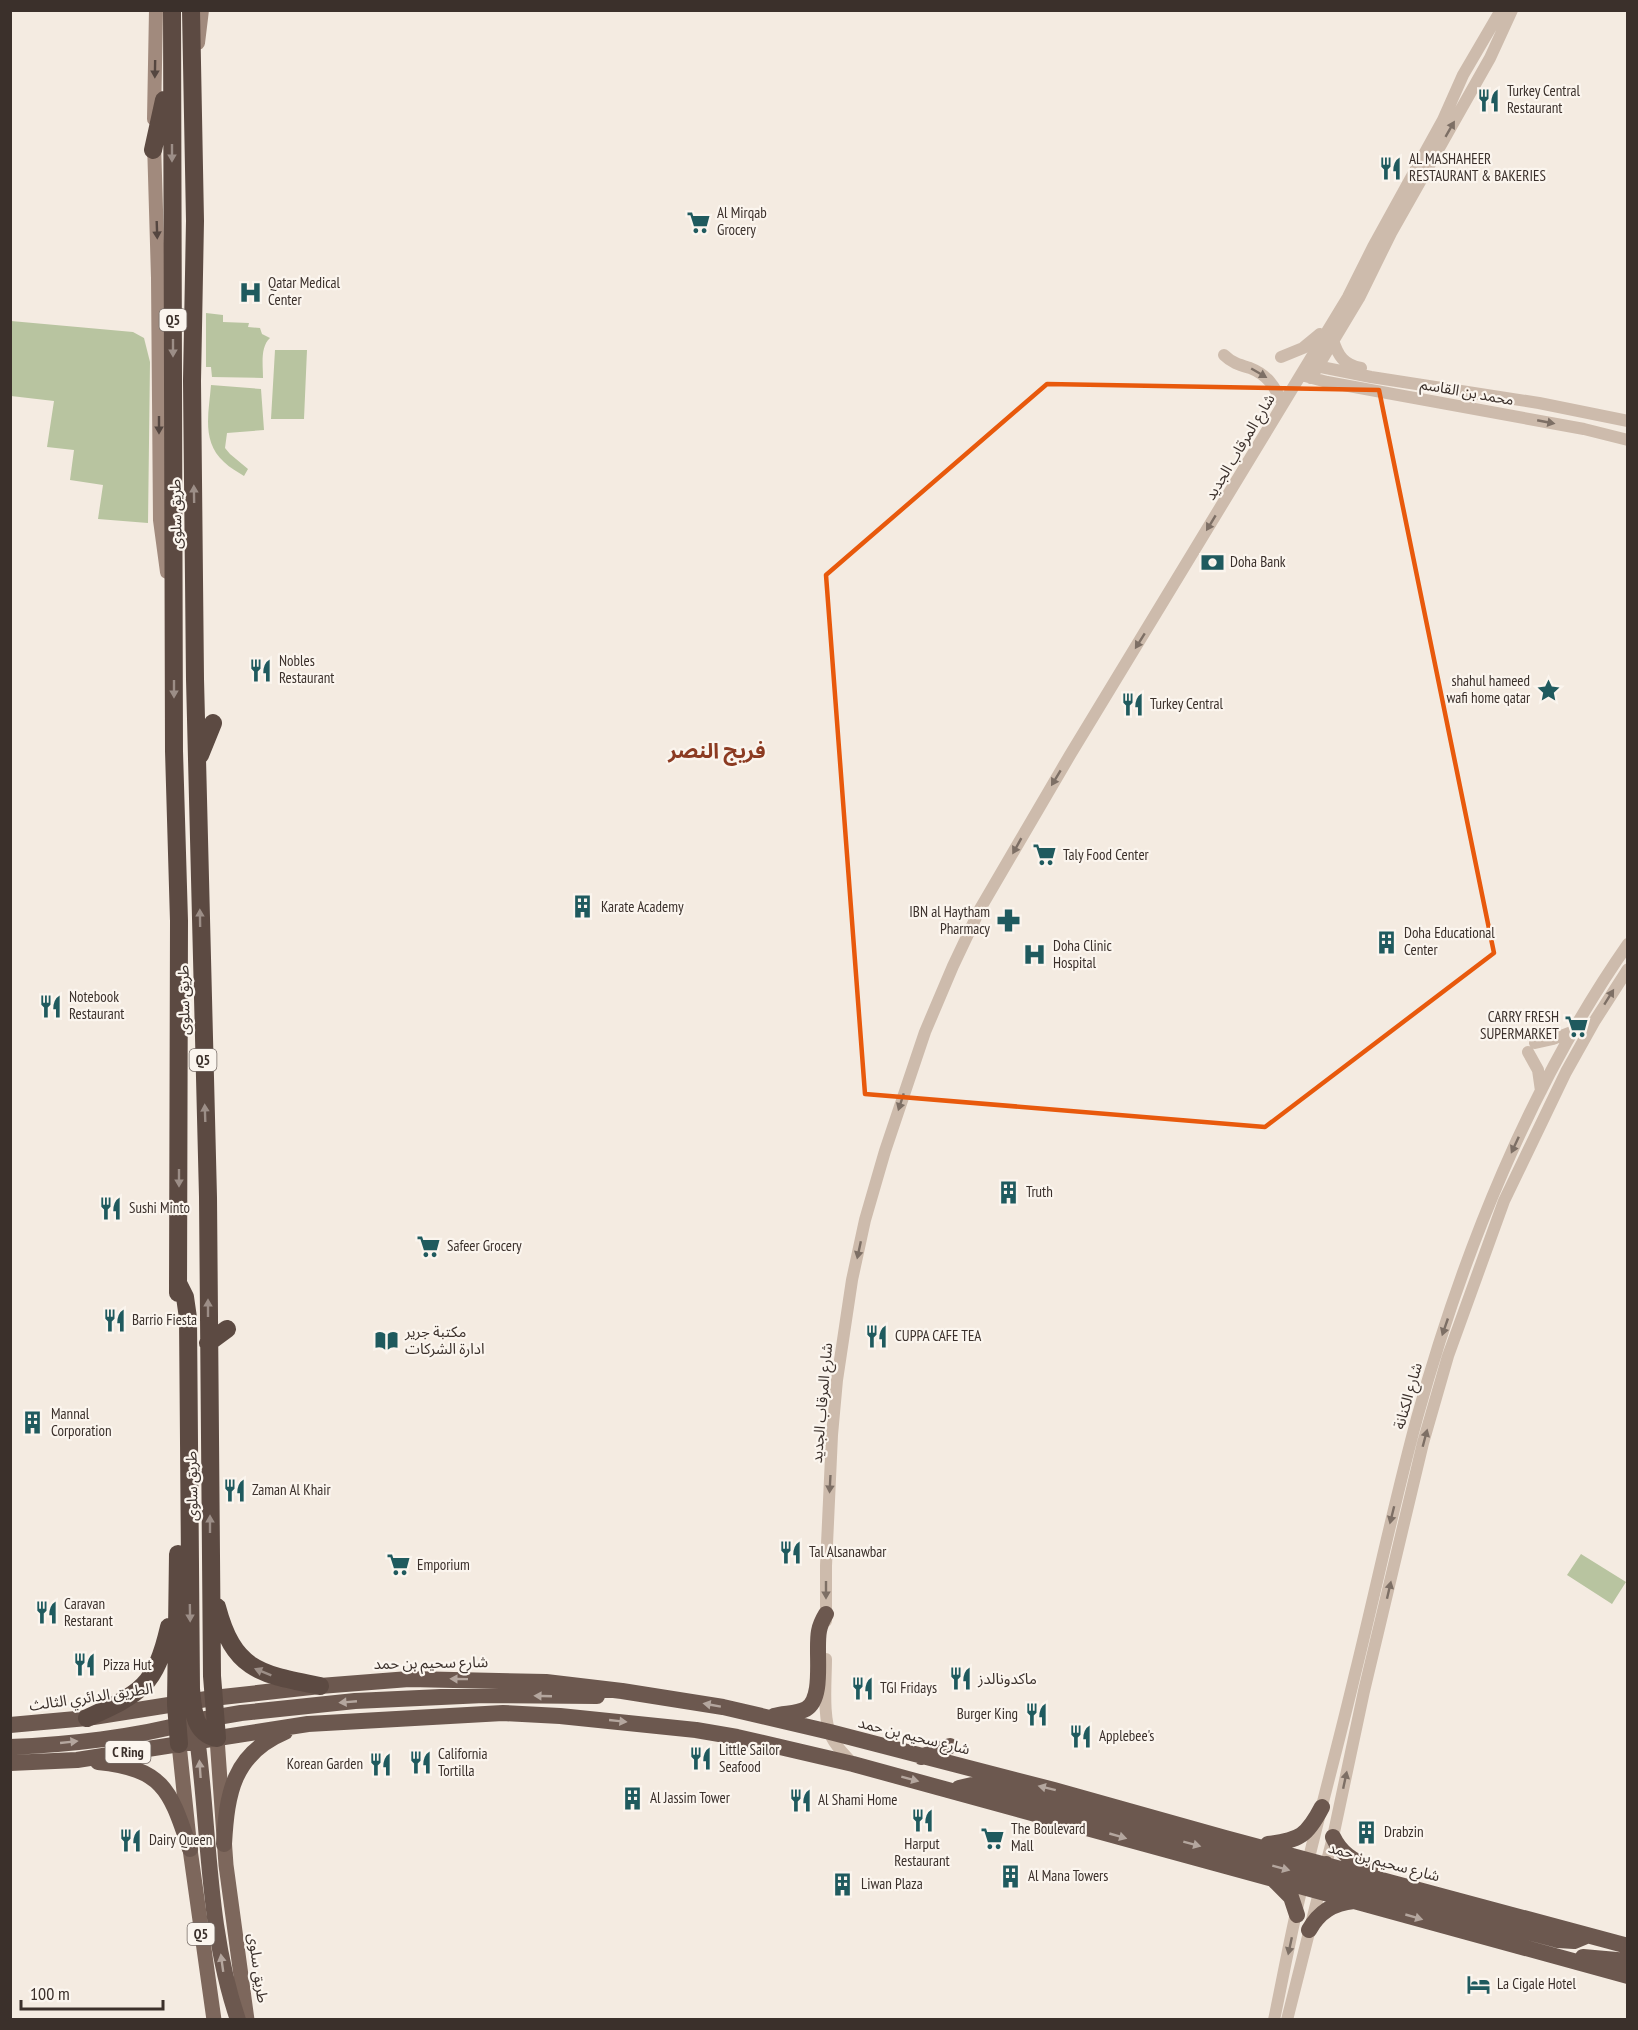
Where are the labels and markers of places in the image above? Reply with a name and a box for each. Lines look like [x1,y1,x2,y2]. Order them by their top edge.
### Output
place label: Turkey Central Restaurant [1507,81,1581,117]
restaurant icon: Turkey Central Restaurant [1476,87,1502,113]
place label: AL MASHAHEER RESTAURANT & BAKERIES [1409,149,1546,185]
restaurant icon: AL MASHAHEER RESTAURANT & BAKERIES [1378,155,1404,181]
place label: Al Mirqab Grocery [717,203,767,239]
supermarket icon: Al Mirqab Grocery [686,209,712,235]
place label: Qatar Medical Center [268,273,340,309]
hospital icon: Qatar Medical Center [237,279,263,305]
bank icon: Doha Bank [1199,549,1225,575]
place label: Doha Bank [1230,552,1286,571]
place label: Nobles Restaurant [279,651,334,687]
restaurant icon: Nobles Restaurant [248,657,274,683]
place label: shahul hameed wafi home qatar [1446,671,1531,707]
place icon: shahul hameed wafi home qatar [1535,677,1561,703]
restaurant icon: Turkey Central [1119,691,1145,717]
place label: Turkey Central [1150,694,1224,713]
supermarket icon: Taly Food Center [1032,842,1058,868]
place label: Taly Food Center [1063,845,1150,864]
building icon: Karate Academy [570,894,596,920]
place label: Karate Academy [601,897,684,916]
place label: IBN al Haytham Pharmacy [909,902,990,938]
pharmacy icon: IBN al Haytham Pharmacy [995,908,1021,934]
place label: Doha Educational Center [1404,923,1495,959]
building icon: Doha Educational Center [1373,929,1399,955]
place label: Doha Clinic Hospital [1053,936,1113,972]
hospital icon: Doha Clinic Hospital [1022,942,1048,968]
place label: Notebook Restaurant [69,987,124,1023]
restaurant icon: Notebook Restaurant [38,993,64,1019]
place label: CARRY FRESH SUPERMARKET [1480,1007,1559,1043]
supermarket icon: CARRY FRESH SUPERMARKET [1564,1013,1590,1039]
building icon: Truth [995,1179,1021,1205]
place label: Truth [1026,1182,1053,1201]
restaurant icon: Sushi Minto [98,1195,124,1221]
place label: Sushi Minto [129,1198,190,1217]
supermarket icon: Safeer Grocery [416,1233,442,1259]
place label: Safeer Grocery [447,1236,522,1255]
restaurant icon: Barrio Fiesta [101,1307,127,1333]
place label: Barrio Fiesta [132,1310,197,1329]
place label: مكتبة جرير ادارة الشركات [404,1322,484,1358]
restaurant icon: CUPPA CAFE TEA [864,1323,890,1349]
place label: CUPPA CAFE TEA [895,1326,982,1345]
library icon: مكتبة جرير ادارة الشركات [374,1328,400,1354]
place label: Mannal Corporation [51,1404,112,1440]
building icon: Mannal Corporation [20,1410,46,1436]
restaurant icon: Zaman Al Khair [221,1477,247,1503]
place label: Zaman Al Khair [252,1480,331,1499]
restaurant icon: Tal Alsanawbar [778,1539,804,1565]
place label: Tal Alsanawbar [809,1542,887,1561]
supermarket icon: Emporium [386,1552,412,1578]
place label: Emporium [417,1555,470,1574]
place label: Caravan Restarant [64,1594,113,1630]
restaurant icon: Caravan Restarant [33,1600,59,1626]
restaurant icon: Pizza Hut [72,1652,98,1678]
place label: Pizza Hut [103,1655,152,1674]
restaurant icon: ماكدونالدز [947,1666,973,1692]
place label: ماكدونالدز [977,1669,1037,1688]
restaurant icon: TGI Fridays [849,1675,875,1701]
place label: TGI Fridays [880,1678,937,1697]
restaurant icon: Burger King [1023,1701,1049,1727]
place label: Burger King [957,1704,1018,1723]
restaurant icon: Applebee's [1068,1723,1094,1749]
place label: Applebee's [1099,1726,1154,1745]
place label: Little Sailor Seafood [719,1740,780,1776]
place label: California Tortilla [438,1744,488,1780]
restaurant icon: Little Sailor Seafood [688,1746,714,1772]
restaurant icon: California Tortilla [407,1750,433,1776]
restaurant icon: Korean Garden [368,1751,394,1777]
place label: Korean Garden [287,1754,363,1773]
building icon: Al Jassim Tower [619,1785,645,1811]
restaurant icon: Al Shami Home [787,1787,813,1813]
place label: Al Jassim Tower [650,1788,731,1807]
place label: Al Shami Home [818,1790,897,1809]
restaurant icon: Harput Restaurant [909,1807,935,1833]
place label: The Boulevard Mall [1011,1819,1086,1855]
building icon: Drabzin [1353,1819,1379,1845]
place label: Drabzin [1384,1822,1424,1841]
supermarket icon: The Boulevard Mall [980,1825,1006,1851]
restaurant icon: Dairy Queen [118,1827,144,1853]
place label: Dairy Queen [149,1830,212,1849]
place label: Harput Restaurant [894,1834,950,1870]
building icon: Al Mana Towers [997,1863,1023,1889]
place label: Al Mana Towers [1028,1866,1108,1885]
building icon: Liwan Plaza [830,1871,856,1897]
place label: Liwan Plaza [861,1874,923,1893]
hotel icon: La Cigale Hotel [1466,1971,1492,1997]
place label: La Cigale Hotel [1497,1974,1576,1993]

